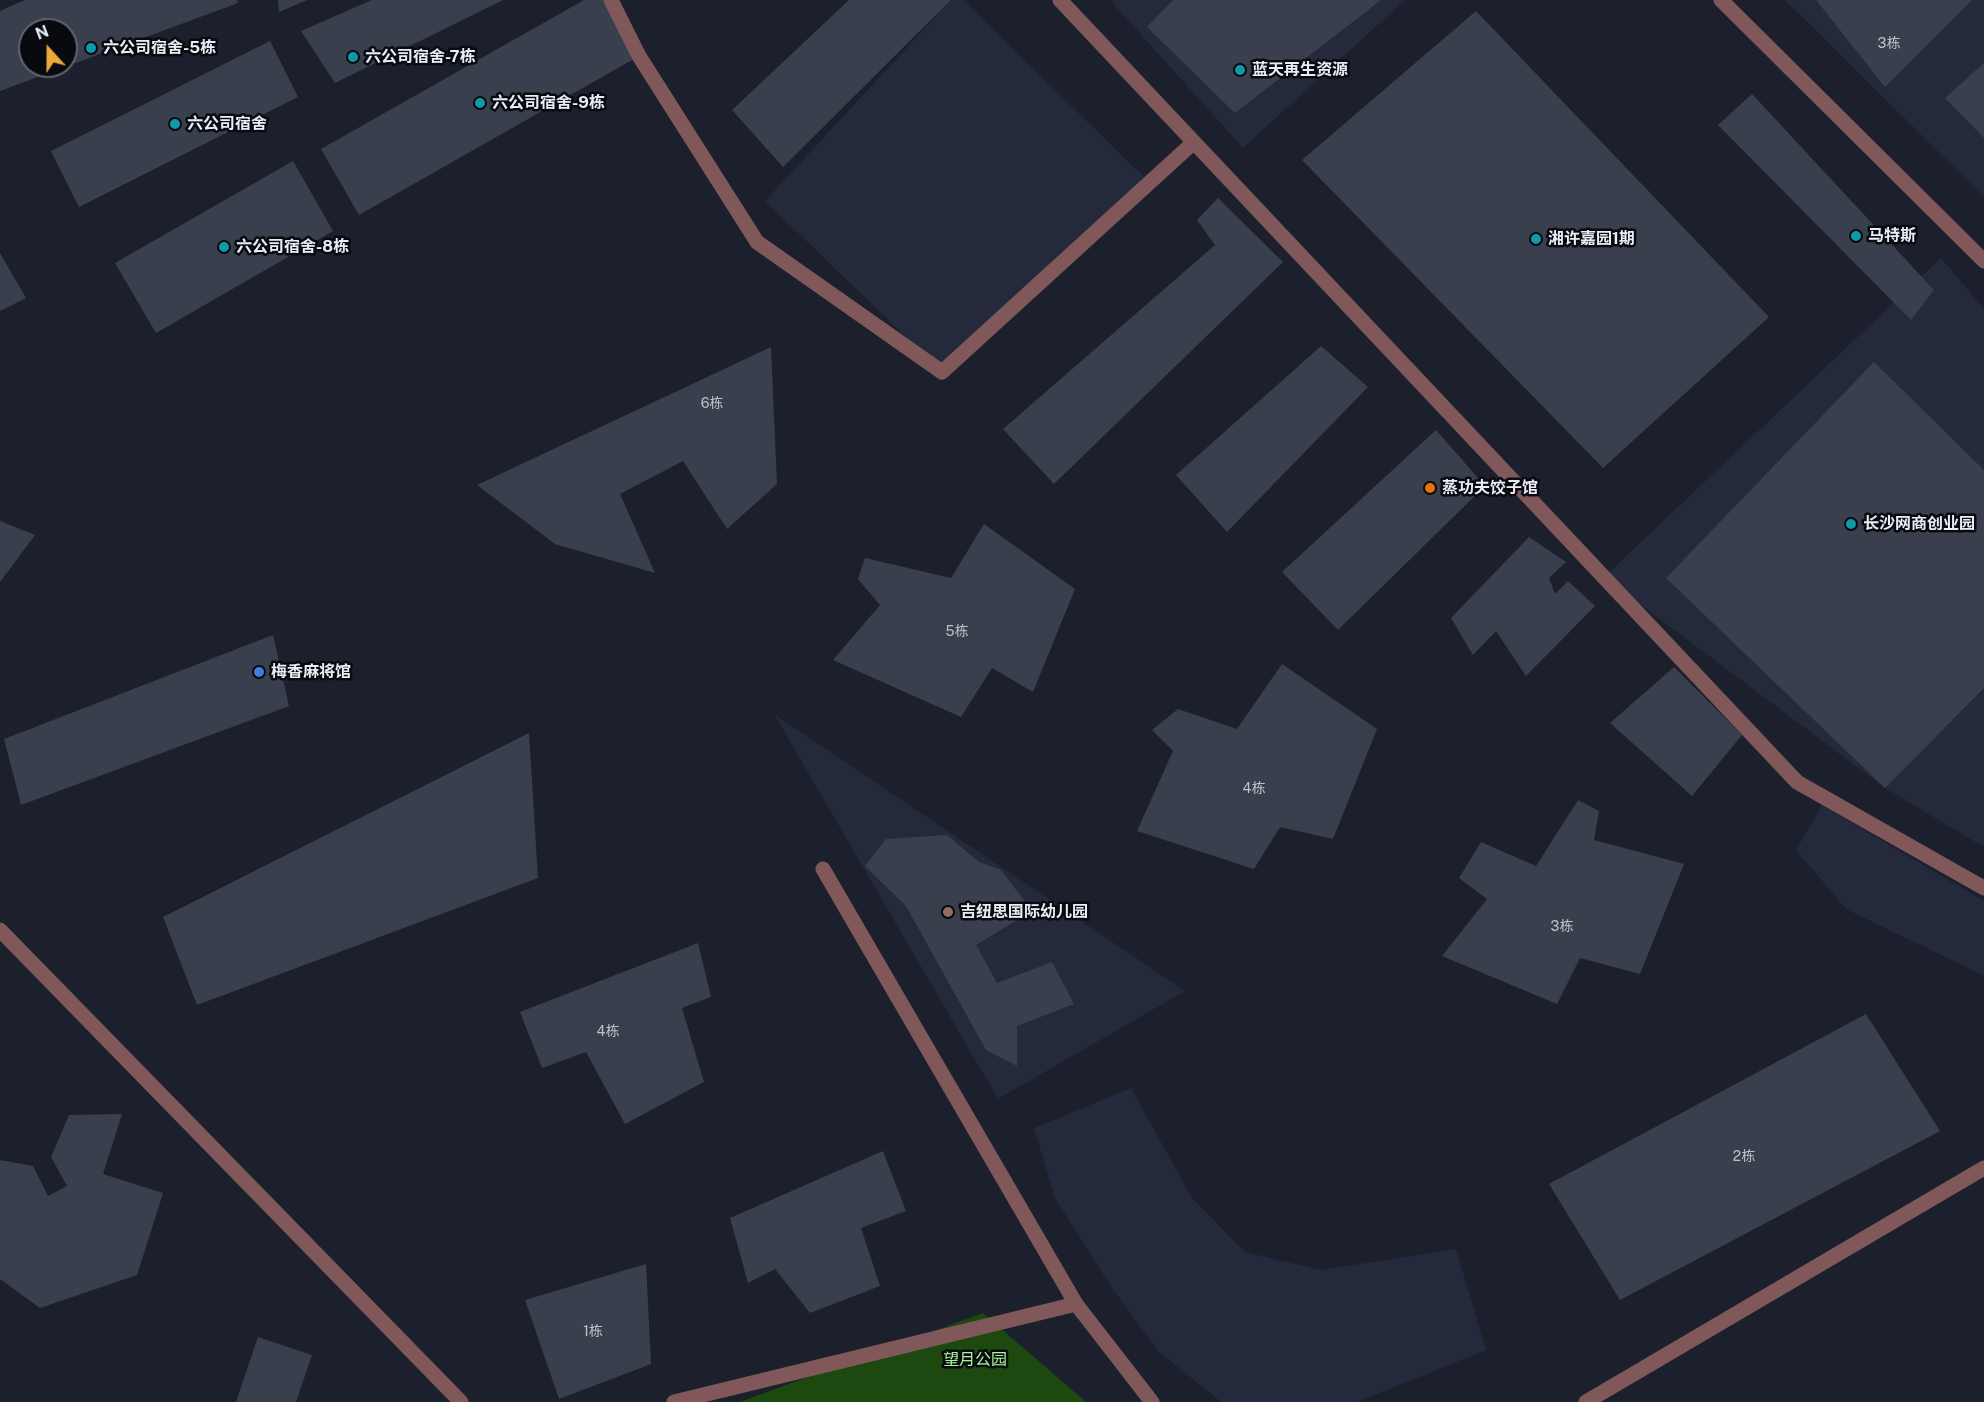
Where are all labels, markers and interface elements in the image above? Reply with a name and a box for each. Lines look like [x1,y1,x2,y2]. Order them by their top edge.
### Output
north arrow [18,18,78,78]
text: N [33,21,51,44]
house number: 3栋 [1878,36,1900,52]
place label: 六公司宿舍-5栋 [103,38,216,58]
marker: 六公司宿舍-5栋 [84,41,98,55]
place label: 六公司宿舍-7栋 [365,47,475,67]
marker: 六公司宿舍-7栋 [346,50,360,64]
place label: 蓝天再生资源 [1252,60,1348,80]
marker: 蓝天再生资源 [1233,63,1247,77]
place label: 六公司宿舍-9栋 [492,93,605,113]
marker: 六公司宿舍-9栋 [473,96,487,110]
place label: 六公司宿舍 [187,114,267,134]
marker: 六公司宿舍 [168,117,182,131]
place label: 马特斯 [1868,226,1916,246]
place label: 湘许嘉园1期 [1548,229,1635,249]
marker: 马特斯 [1849,229,1863,243]
marker: 湘许嘉园1期 [1529,232,1543,246]
place label: 六公司宿舍-8栋 [236,237,349,257]
marker: 六公司宿舍-8栋 [217,240,231,254]
house number: 6栋 [701,396,723,412]
place label: 蒸功夫饺子馆 [1442,478,1538,498]
marker: 蒸功夫饺子馆 [1423,481,1437,495]
place label: 长沙网商创业园 [1863,514,1975,534]
marker: 长沙网商创业园 [1844,517,1858,531]
house number: 5栋 [946,624,968,640]
place label: 梅香麻将馆 [271,662,351,682]
marker: 梅香麻将馆 [252,665,266,679]
house number: 4栋 [1243,781,1265,797]
place label: 吉纽思国际幼儿园 [960,902,1088,922]
marker: 吉纽思国际幼儿园 [941,905,955,919]
house number: 3栋 [1551,919,1573,935]
house number: 4栋 [597,1024,619,1040]
house number: 2栋 [1733,1149,1755,1165]
house number: 1栋 [583,1324,603,1340]
park label: 望月公园 [943,1350,1007,1370]

